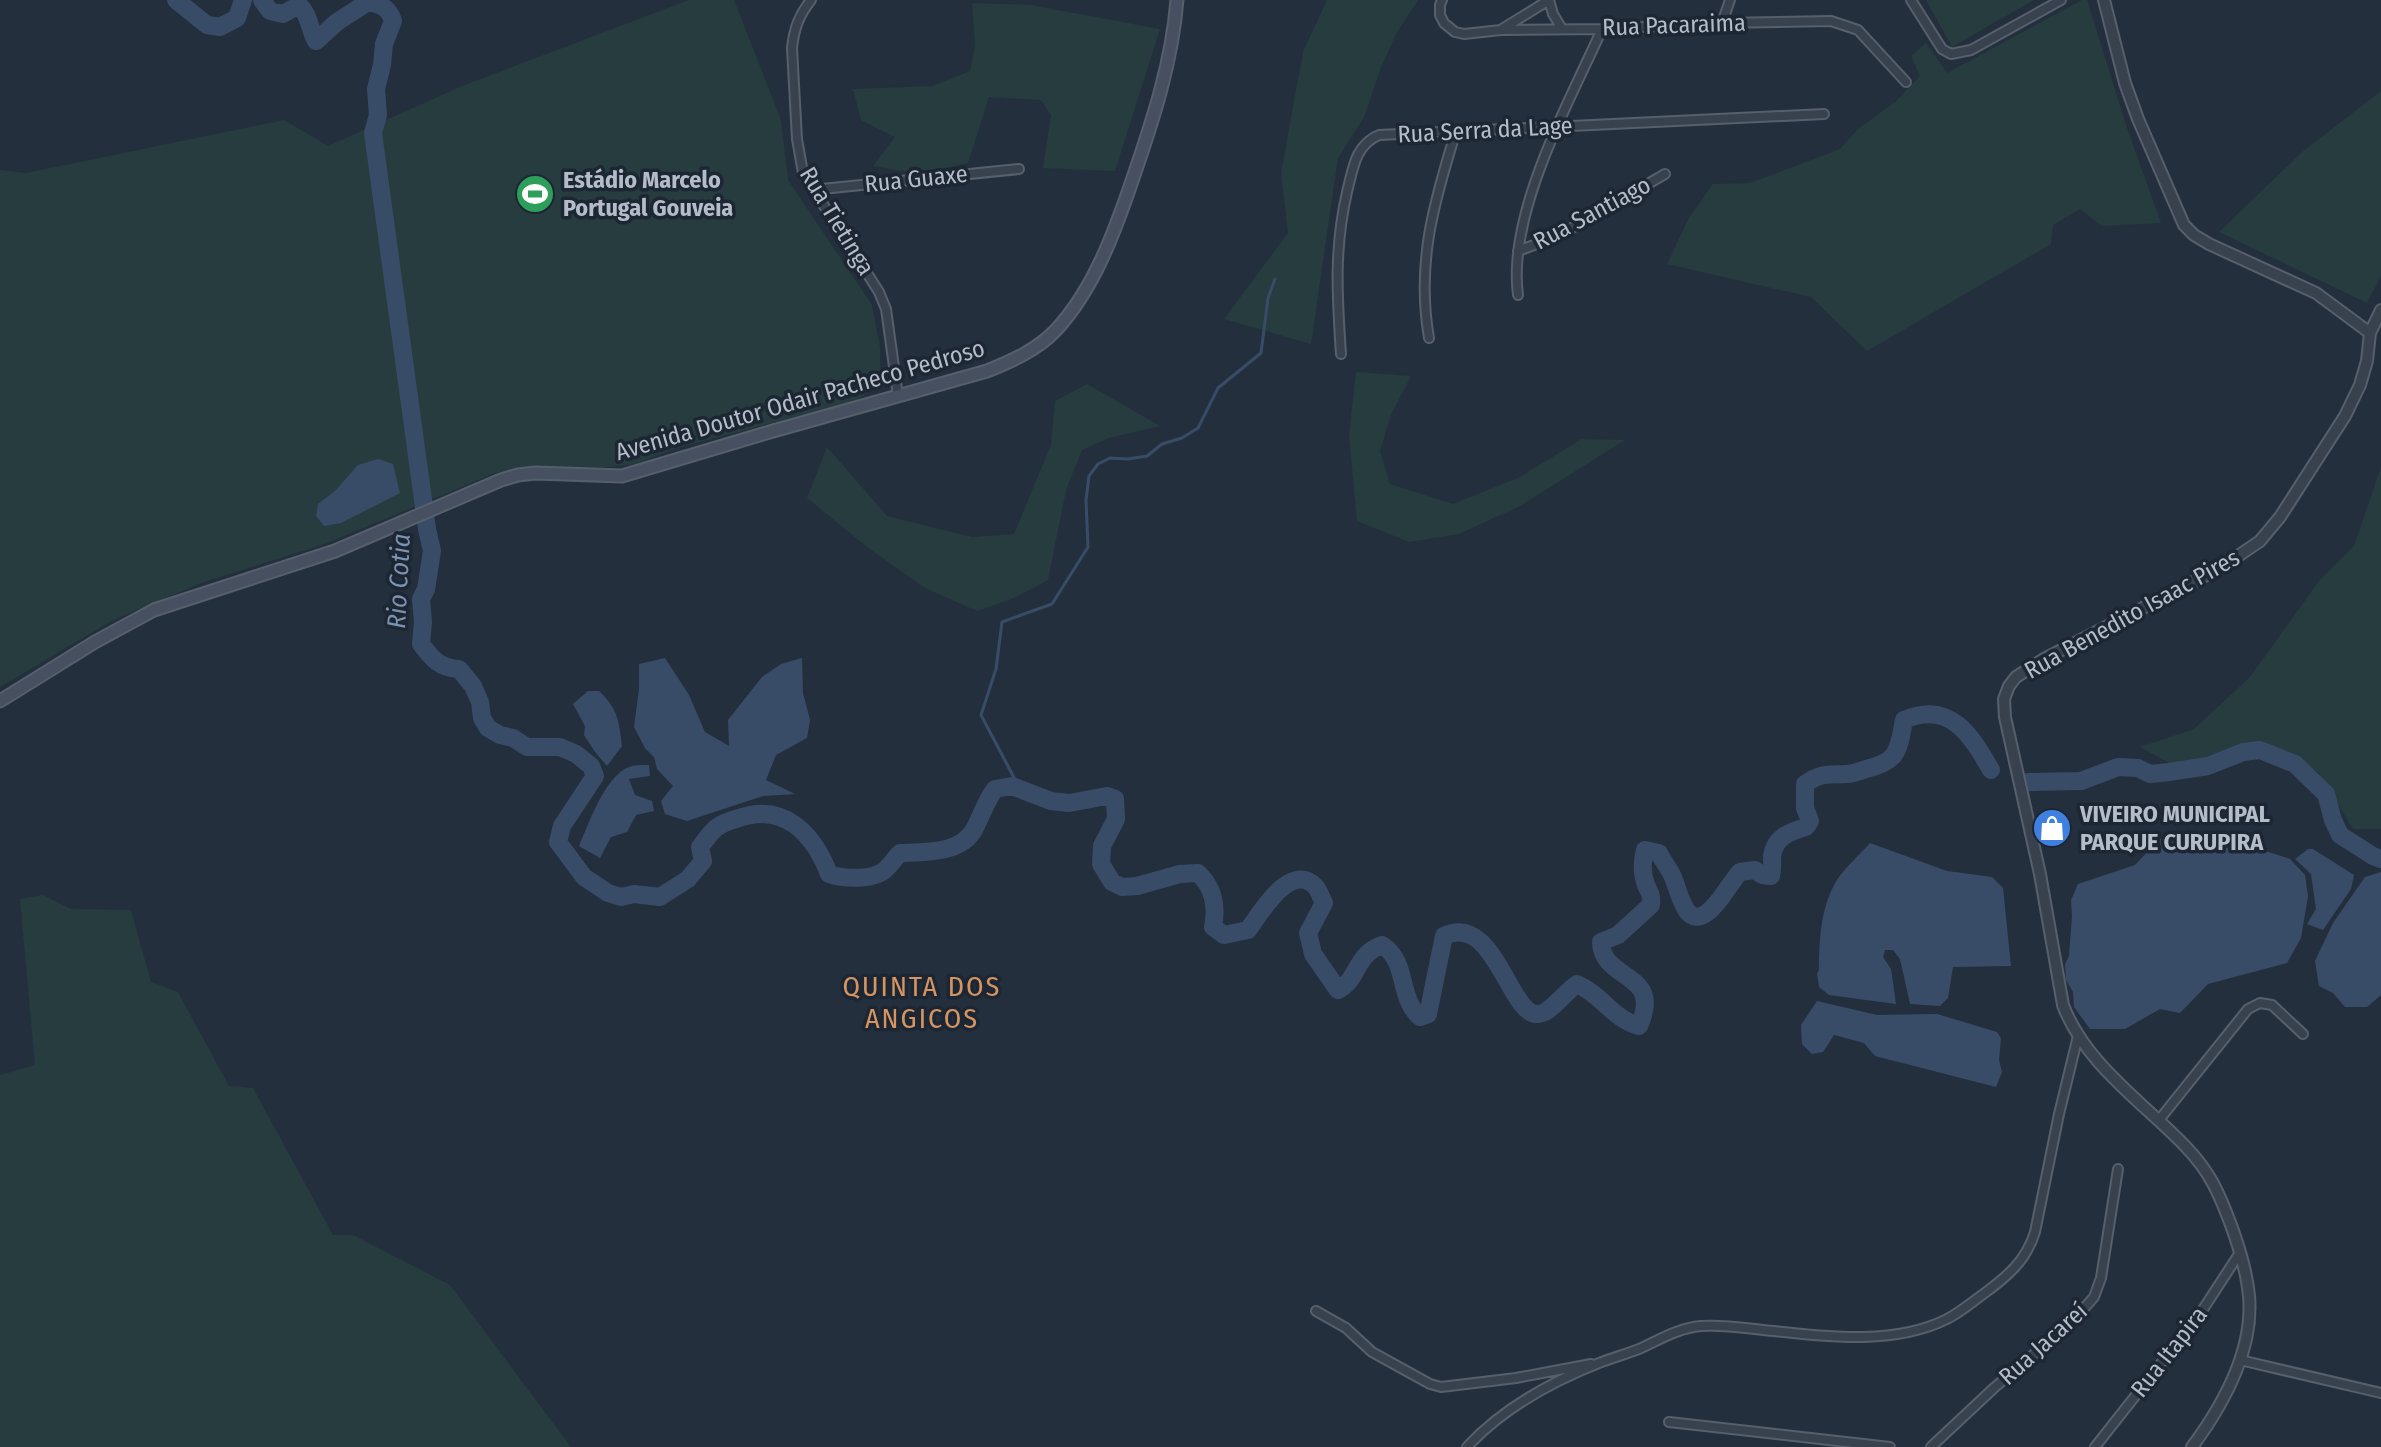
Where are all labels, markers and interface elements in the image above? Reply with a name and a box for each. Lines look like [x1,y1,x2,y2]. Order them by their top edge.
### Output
street label: Rua Pacaraima [1602,9,1746,41]
street label: Rua Serra da Lage [1397,111,1573,149]
street label: Rua Guaxe [863,160,969,198]
street label: Rua Tietinga [794,162,880,280]
place label: Estádio Marcelo Portugal Gouveia [563,166,733,222]
street label: Rua Santiago [1529,171,1655,255]
sports icon: Estádio Marcelo Portugal Gouveia [514,173,556,215]
street label: Avenida Doutor Odair Pacheco Pedroso [612,334,988,466]
water label: Rio Cotia [381,533,417,629]
street label: Rua Benedito Isaac Pires [2020,543,2244,685]
place label: VIVEIRO MUNICIPAL PARQUE CURUPIRA [2079,800,2270,856]
shop icon: VIVEIRO MUNICIPAL PARQUE CURUPIRA [2031,807,2073,849]
district label: QUINTA DOS ANGICOS [843,970,1002,1035]
street label: Rua Jacareí [1993,1297,2093,1391]
street label: Rua Itapira [2125,1301,2213,1403]

